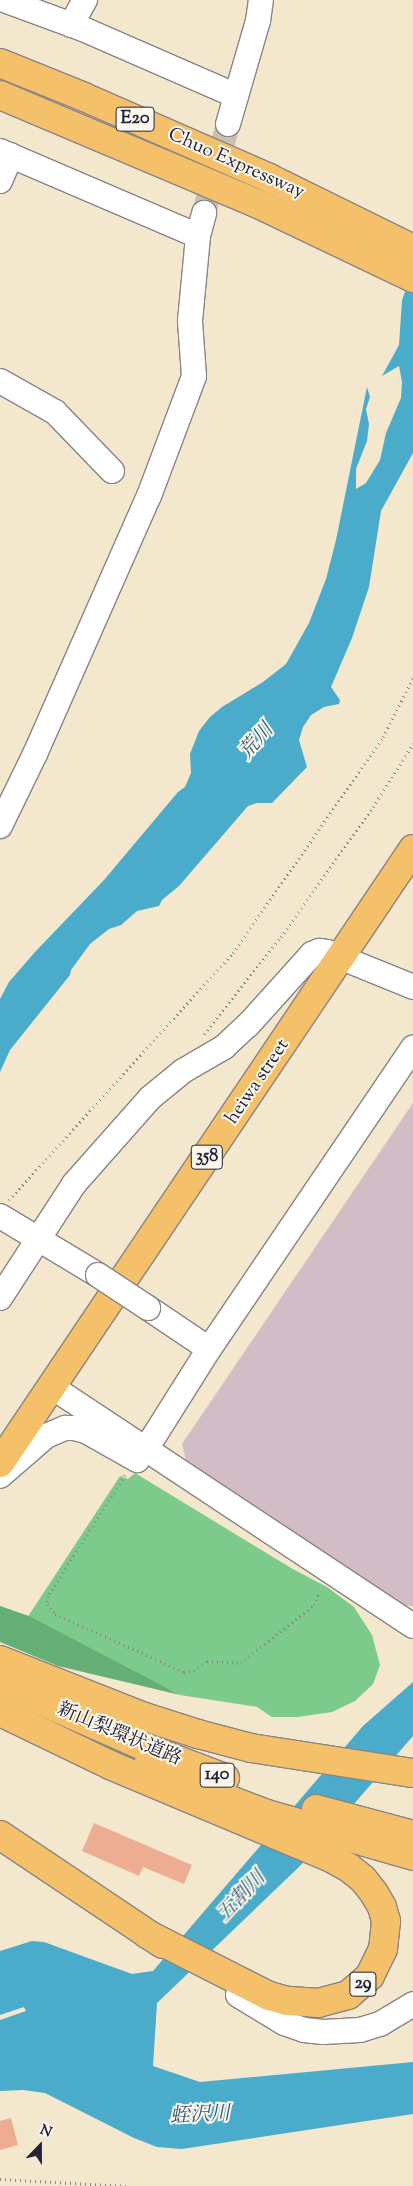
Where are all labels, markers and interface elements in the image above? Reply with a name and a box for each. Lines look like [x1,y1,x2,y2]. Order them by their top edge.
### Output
road number: E20 [115,104,155,134]
street label: Chuo Expressway [164,124,308,204]
water label: 荒川 [235,719,279,765]
street label: heiwa street [221,1035,295,1129]
road number: 358 [191,1142,223,1172]
street label: 新山梨環状道路 [53,1699,185,1771]
road number: 140 [200,1760,234,1790]
water label: 五割川 [213,1867,271,1927]
road number: 29 [349,1968,377,2000]
water label: 蛭沢川 [169,2102,231,2130]
north arrow [15,2121,65,2171]
text: N [37,2121,55,2143]

